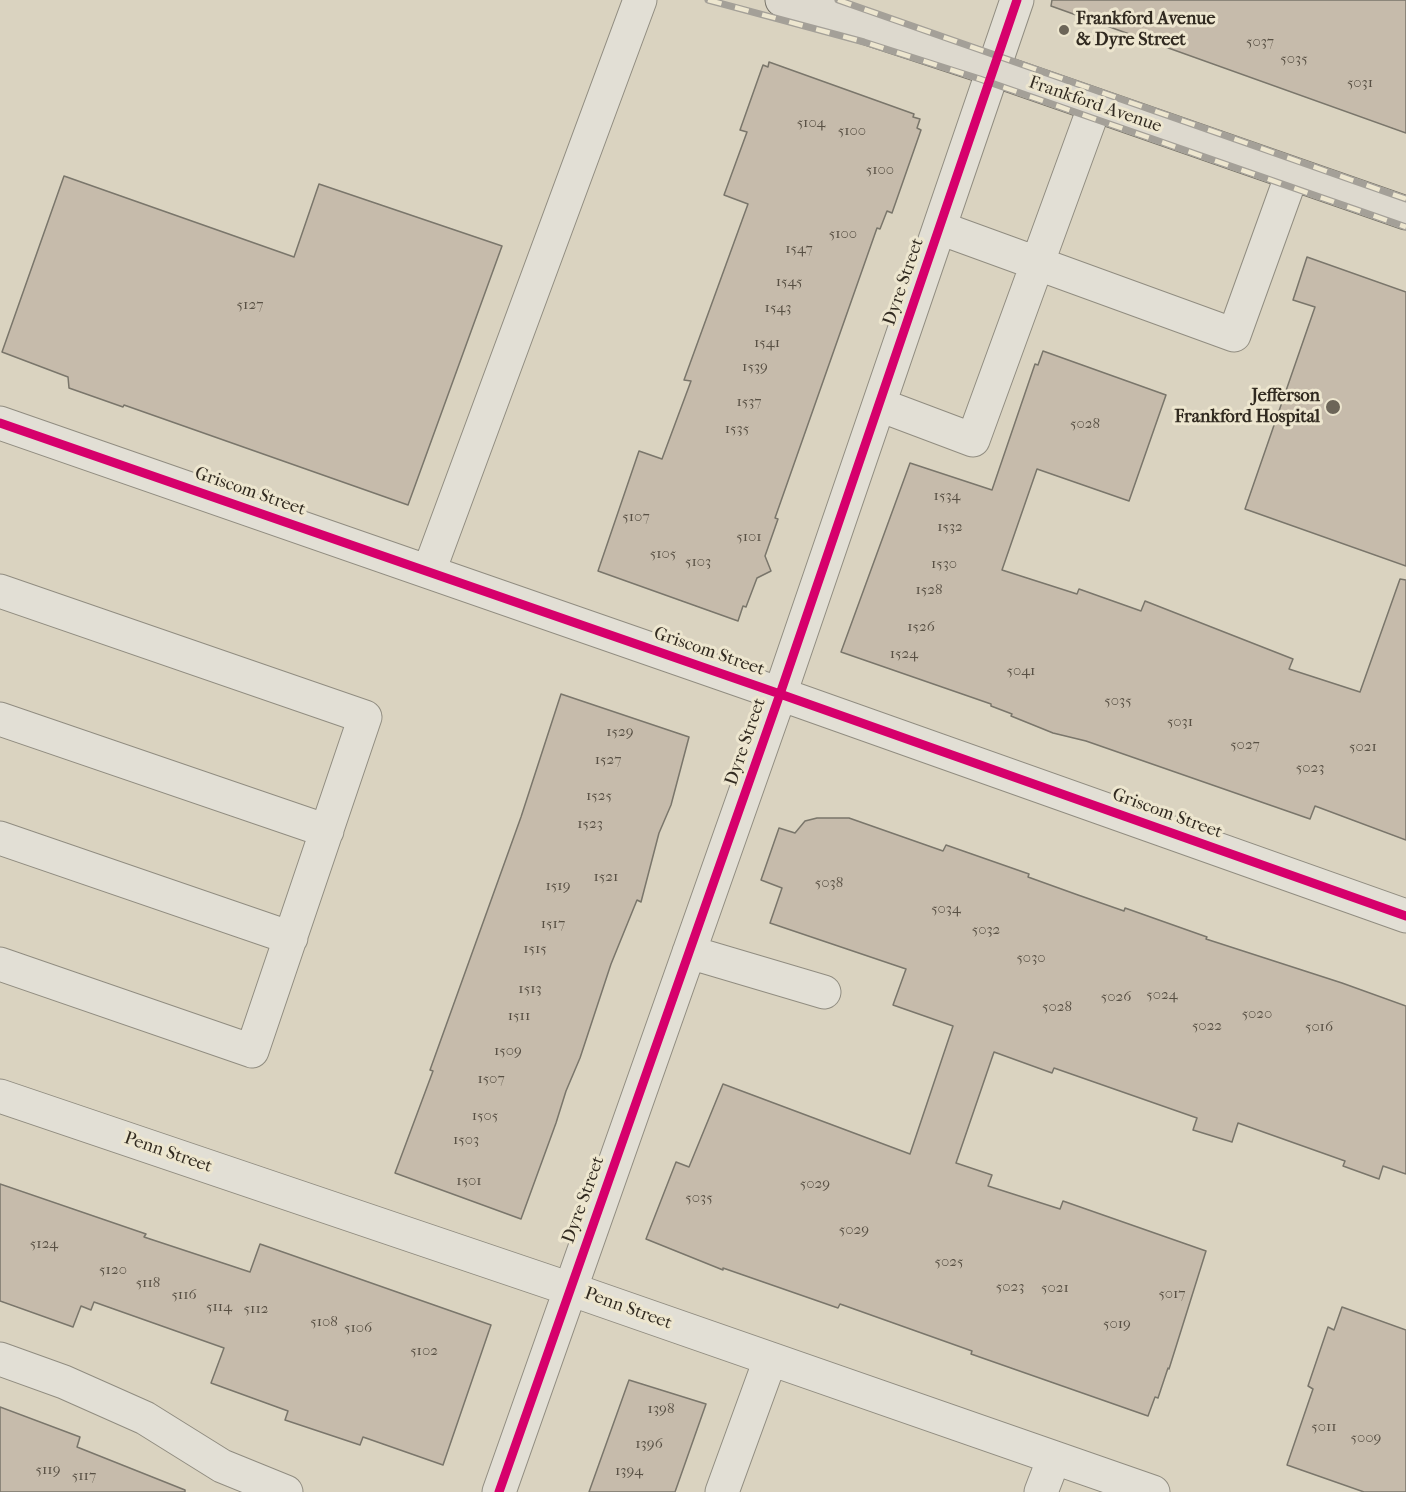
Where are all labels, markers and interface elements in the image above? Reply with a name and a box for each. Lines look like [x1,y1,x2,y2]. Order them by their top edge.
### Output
place label: Frankford Avenue & Dyre Street [1076,9,1215,52]
marker: Frankford Avenue & Dyre Street [1057,23,1071,37]
house number: 5037 [1246,33,1274,51]
house number: 5035 [1280,50,1308,68]
street label: Frankford Avenue [1026,72,1164,138]
house number: 5031 [1347,74,1373,92]
house number: 5104 [797,114,825,132]
house number: 5100 [838,122,866,140]
house number: 5100 [866,161,894,179]
house number: 5100 [829,225,857,243]
street label: Dyre Street [879,235,929,329]
house number: 1547 [785,240,813,258]
house number: 1545 [776,273,802,291]
house number: 5127 [237,296,263,314]
house number: 1543 [765,299,791,317]
house number: 1541 [754,334,780,352]
house number: 1539 [742,358,768,376]
place label: Jefferson Frankford Hospital [1174,386,1320,428]
house number: 1537 [736,393,762,411]
marker: Jefferson Frankford Hospital [1324,398,1342,416]
house number: 5028 [1070,415,1100,433]
house number: 1535 [725,420,749,438]
street label: Griscom Street [192,463,308,521]
house number: 1534 [934,487,960,505]
house number: 5107 [622,508,650,526]
house number: 1532 [937,518,963,536]
house number: 5101 [736,528,762,546]
house number: 5105 [650,545,676,563]
house number: 5103 [685,553,711,571]
house number: 1530 [931,555,957,573]
house number: 1528 [915,581,943,599]
house number: 1526 [907,618,935,636]
street label: Griscom Street [651,623,767,681]
house number: 1524 [890,645,918,663]
house number: 5041 [1007,662,1035,680]
house number: 5035 [1104,692,1132,710]
street label: Dyre Street [721,695,771,789]
house number: 5031 [1167,713,1193,731]
house number: 1529 [606,723,634,741]
house number: 5027 [1230,736,1260,754]
house number: 5021 [1349,738,1377,756]
house number: 1527 [595,751,621,769]
house number: 5023 [1296,759,1324,777]
street label: Griscom Street [1109,784,1225,844]
house number: 1525 [586,787,612,805]
house number: 1523 [577,815,603,833]
house number: 1521 [594,868,618,886]
house number: 5038 [815,874,843,892]
house number: 1519 [546,877,570,895]
house number: 5034 [931,900,961,918]
house number: 1517 [541,915,565,933]
house number: 5032 [972,921,1000,939]
house number: 1515 [523,940,547,958]
house number: 5030 [1016,949,1046,967]
house number: 1513 [518,980,542,998]
house number: 5024 [1146,986,1178,1004]
house number: 5026 [1101,988,1131,1006]
house number: 5028 [1042,998,1072,1016]
house number: 5020 [1242,1005,1272,1023]
house number: 1511 [508,1007,530,1025]
house number: 5022 [1192,1017,1222,1035]
house number: 5016 [1305,1018,1333,1036]
house number: 1509 [494,1042,522,1060]
house number: 1507 [477,1070,505,1088]
house number: 1505 [472,1107,498,1125]
street label: Penn Street [121,1128,215,1178]
house number: 1503 [453,1131,479,1149]
street label: Dyre Street [558,1153,610,1247]
house number: 1501 [456,1172,482,1190]
house number: 5029 [800,1175,830,1193]
house number: 5035 [685,1189,713,1207]
house number: 5029 [839,1221,869,1239]
house number: 5124 [30,1235,58,1253]
house number: 5025 [935,1253,963,1271]
house number: 5120 [99,1261,127,1279]
house number: 5118 [136,1274,160,1292]
house number: 5023 [996,1278,1024,1296]
house number: 5021 [1041,1279,1069,1297]
street label: Penn Street [581,1283,675,1335]
house number: 5017 [1158,1285,1186,1303]
house number: 5116 [171,1286,197,1304]
house number: 5114 [206,1298,232,1316]
house number: 5112 [244,1300,268,1318]
house number: 5108 [310,1313,338,1331]
house number: 5019 [1103,1315,1131,1333]
house number: 5106 [344,1319,372,1337]
house number: 5102 [410,1342,438,1360]
house number: 1398 [648,1400,674,1418]
house number: 5011 [1311,1418,1337,1436]
house number: 5009 [1351,1429,1381,1447]
house number: 1396 [635,1435,663,1453]
house number: 5119 [35,1461,61,1479]
house number: 1394 [615,1462,643,1480]
house number: 5117 [72,1467,96,1485]

